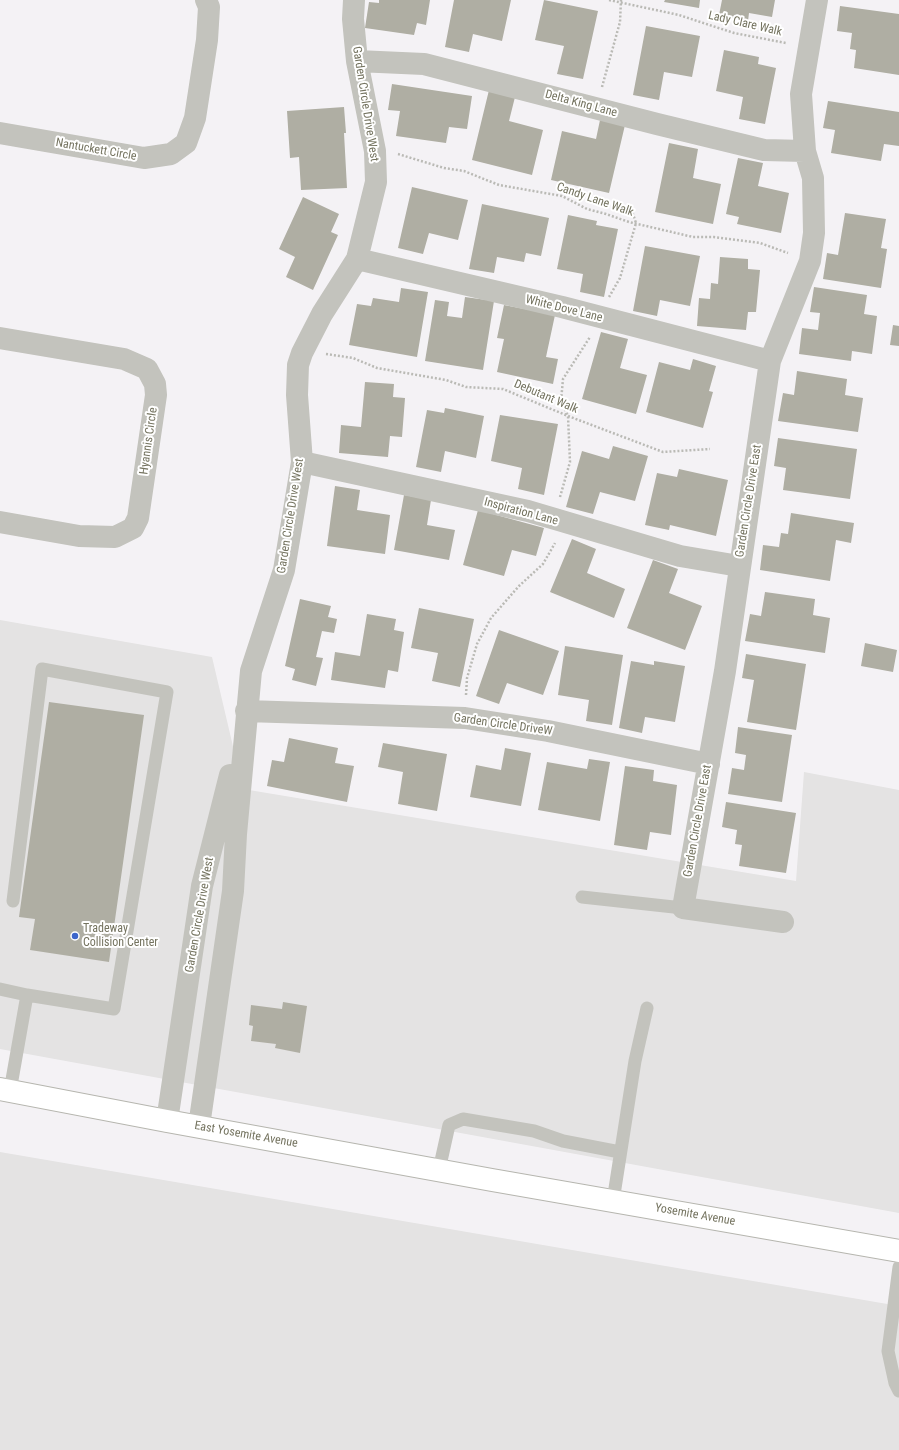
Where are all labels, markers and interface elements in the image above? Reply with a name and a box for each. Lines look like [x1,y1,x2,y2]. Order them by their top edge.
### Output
street label: Lady Clare Walk [707,9,783,39]
street label: Garden Circle Drive West [349,45,381,163]
street label: Delta King Lane [543,87,619,121]
street label: Nantuckett Circle [55,136,137,164]
street label: Candy Lane Walk [555,180,635,220]
street label: White Dove Lane [524,292,604,326]
street label: Debutant Walk [512,377,580,417]
street label: Hyannis Circle [137,406,161,476]
street label: Garden Circle Drive East [733,444,765,558]
street label: Garden Circle Drive West [275,457,307,575]
street label: Inspiration Lane [482,495,560,529]
street label: Garden Circle DriveW [453,711,553,739]
street label: Garden Circle Drive East [681,764,715,878]
street label: Garden Circle Drive West [183,856,217,974]
place label: Tradeway Collision Center [83,922,158,950]
marker: Tradeway Collision Center [70,931,80,941]
street label: East Yosemite Avenue [193,1119,299,1151]
street label: Yosemite Avenue [654,1201,736,1229]

